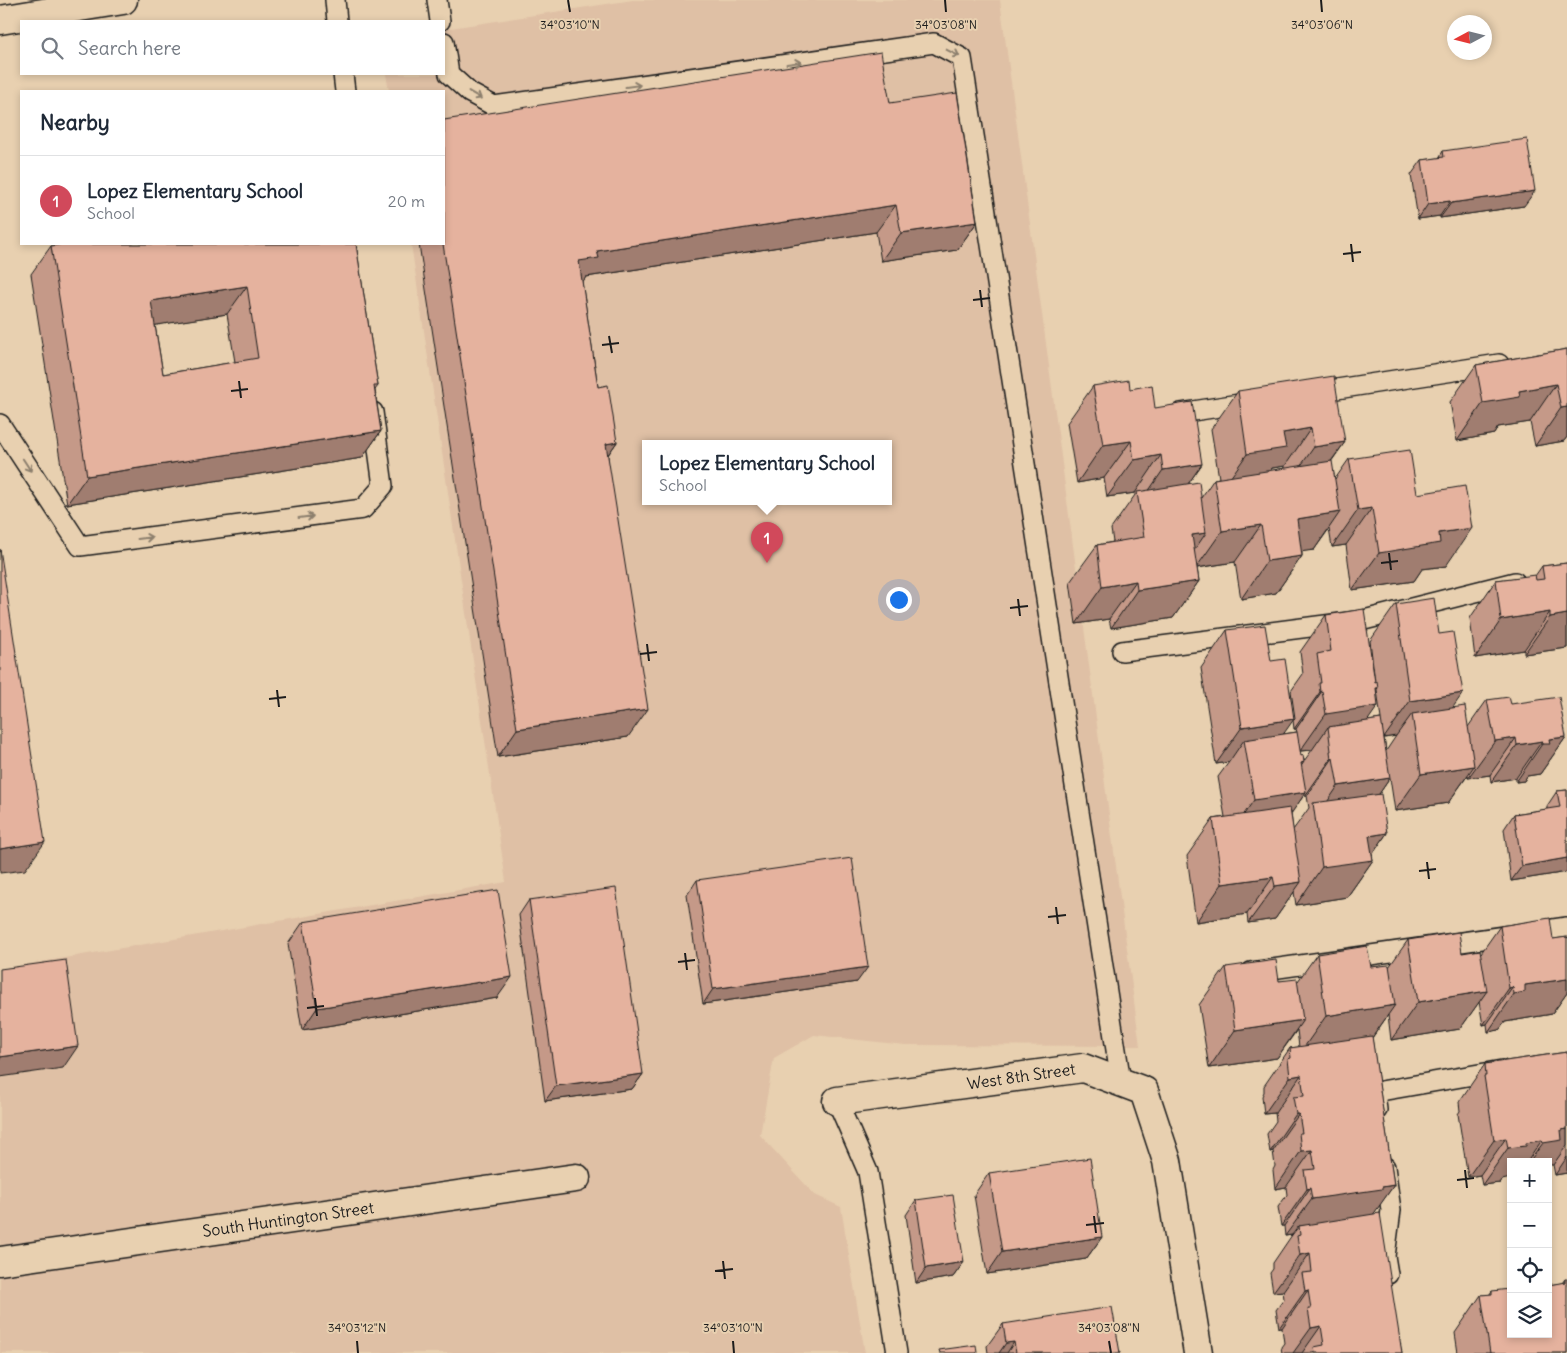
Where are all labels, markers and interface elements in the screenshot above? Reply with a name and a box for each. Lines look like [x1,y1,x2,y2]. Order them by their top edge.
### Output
north arrow [1447,15,1492,60]
text: 34°03'10"N [540,17,600,32]
text: 34°03'08"N [915,17,977,32]
text: 34°03'06"N [1291,17,1353,32]
search box [20,20,445,75]
icon: search [38,34,66,62]
text: Search here [78,36,181,60]
one-way arrow [945,48,960,58]
one-way arrow [786,58,802,68]
one-way arrow [625,81,641,91]
one-way arrow [467,91,481,101]
text: Nearby [40,109,110,136]
text: Lopez Elementary School [87,179,303,203]
text: 1 [53,191,59,211]
text: 20 m [388,191,425,211]
text: School [87,203,135,223]
popup [642,440,892,505]
text: Lopez Elementary School [659,451,875,475]
one-way arrow [21,458,32,472]
text: School [659,475,707,495]
one-way arrow [298,511,314,521]
pin: 1 [751,522,783,563]
one-way arrow [137,532,153,542]
your location [886,587,912,613]
street label: West 8th Street [965,1058,1077,1094]
map controls [1507,1158,1552,1338]
button: + [1507,1158,1552,1203]
street label: South Huntington Street [201,1197,376,1241]
button: − [1507,1203,1552,1248]
button: locate [1507,1248,1552,1293]
button: layers [1507,1293,1552,1338]
text: 34°03'12"N [328,1320,386,1335]
text: 34°03'10"N [703,1320,763,1335]
text: 34°03'08"N [1078,1320,1140,1335]

